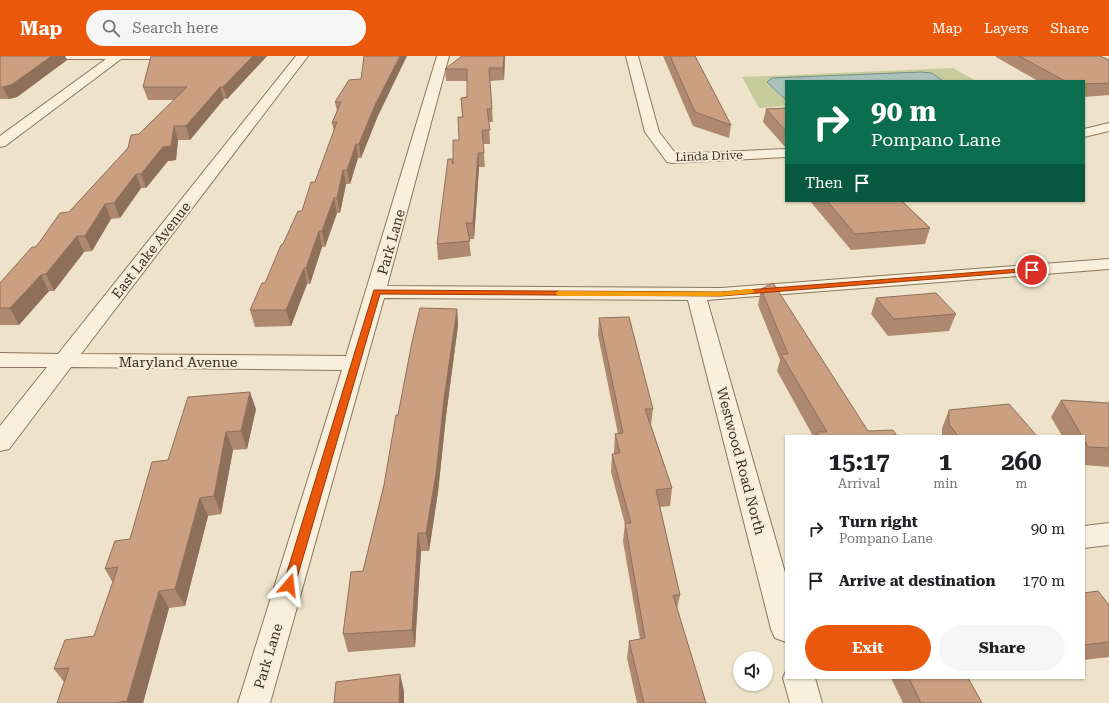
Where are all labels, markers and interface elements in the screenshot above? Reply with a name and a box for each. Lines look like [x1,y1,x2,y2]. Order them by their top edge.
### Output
search box [86,10,366,46]
text: Map [20,17,62,40]
icon: search [100,17,122,39]
text: Search here [132,19,218,37]
text: Map [932,20,962,36]
text: Layers [984,20,1028,36]
text: Share [1050,20,1089,36]
text: 90 m [871,95,936,128]
icon: right [805,96,857,148]
text: Pompano Lane [871,129,1001,150]
street label: Linda Drive [675,148,743,164]
icon: arrive [851,172,873,194]
text: Then [805,174,843,192]
street label: East Lake Avenue [108,198,194,302]
street label: Park Lane [374,207,408,277]
pin [1015,253,1049,287]
icon: arrive [1021,259,1043,281]
street label: Maryland Avenue [119,354,238,370]
street label: Westwood Road North [714,385,768,537]
text: 15:17 [829,448,890,476]
text: 1 [939,448,952,476]
text: 260 [1001,448,1042,476]
text: Arrival [838,476,880,491]
text: min [933,476,958,491]
text: m [1015,476,1027,491]
text: Turn right [839,513,918,531]
icon: right [805,518,827,540]
text: 90 m [1031,520,1065,538]
text: Pompano Lane [839,531,933,546]
position arrow [268,564,310,606]
icon: arrive [805,570,827,592]
text: Arrive at destination [839,572,995,590]
text: 170 m [1022,572,1065,590]
street label: Park Lane [250,621,286,691]
button: Exit [805,625,931,671]
button: Share [939,625,1065,671]
map controls [733,651,773,691]
button: sound [733,651,773,691]

